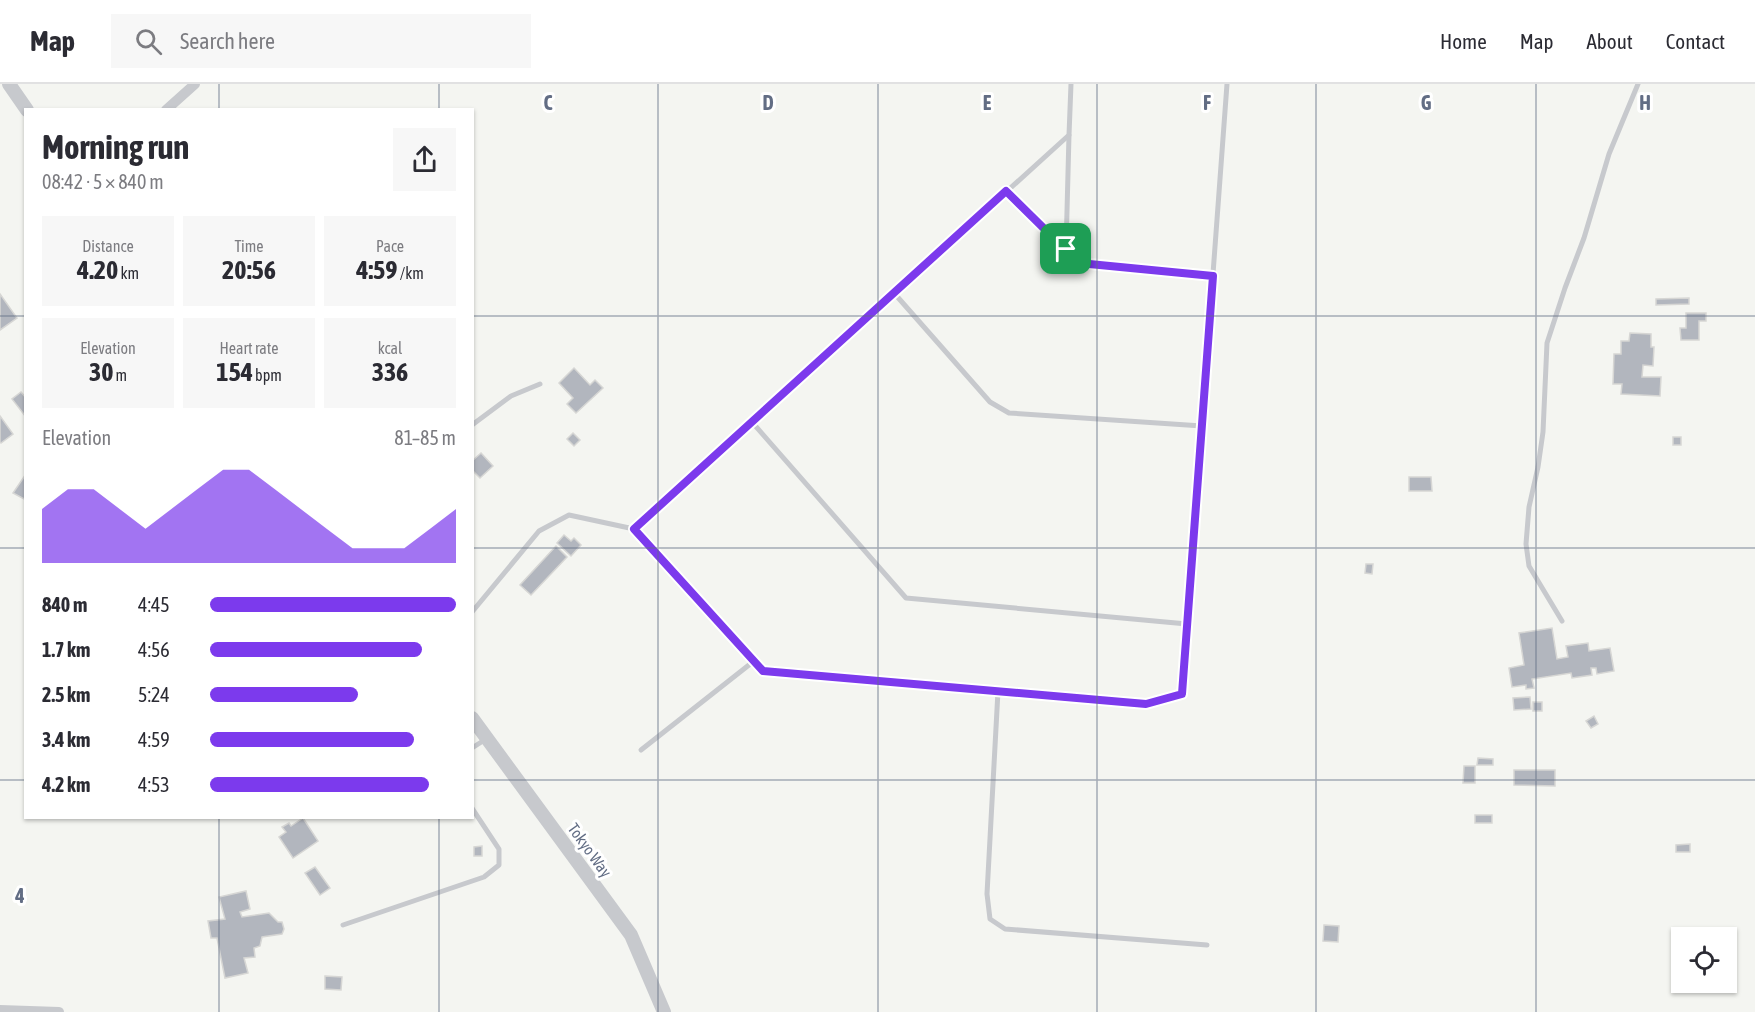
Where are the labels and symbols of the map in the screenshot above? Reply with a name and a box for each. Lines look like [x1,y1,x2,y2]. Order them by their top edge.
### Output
text: C [544,91,553,114]
text: D [762,91,774,114]
text: E [983,91,992,114]
text: F [1203,91,1211,114]
text: G [1421,91,1432,114]
text: H [1639,91,1651,114]
pin [1040,223,1091,274]
street label: Tokyo Way [564,820,616,881]
text: 4 [14,884,25,907]

